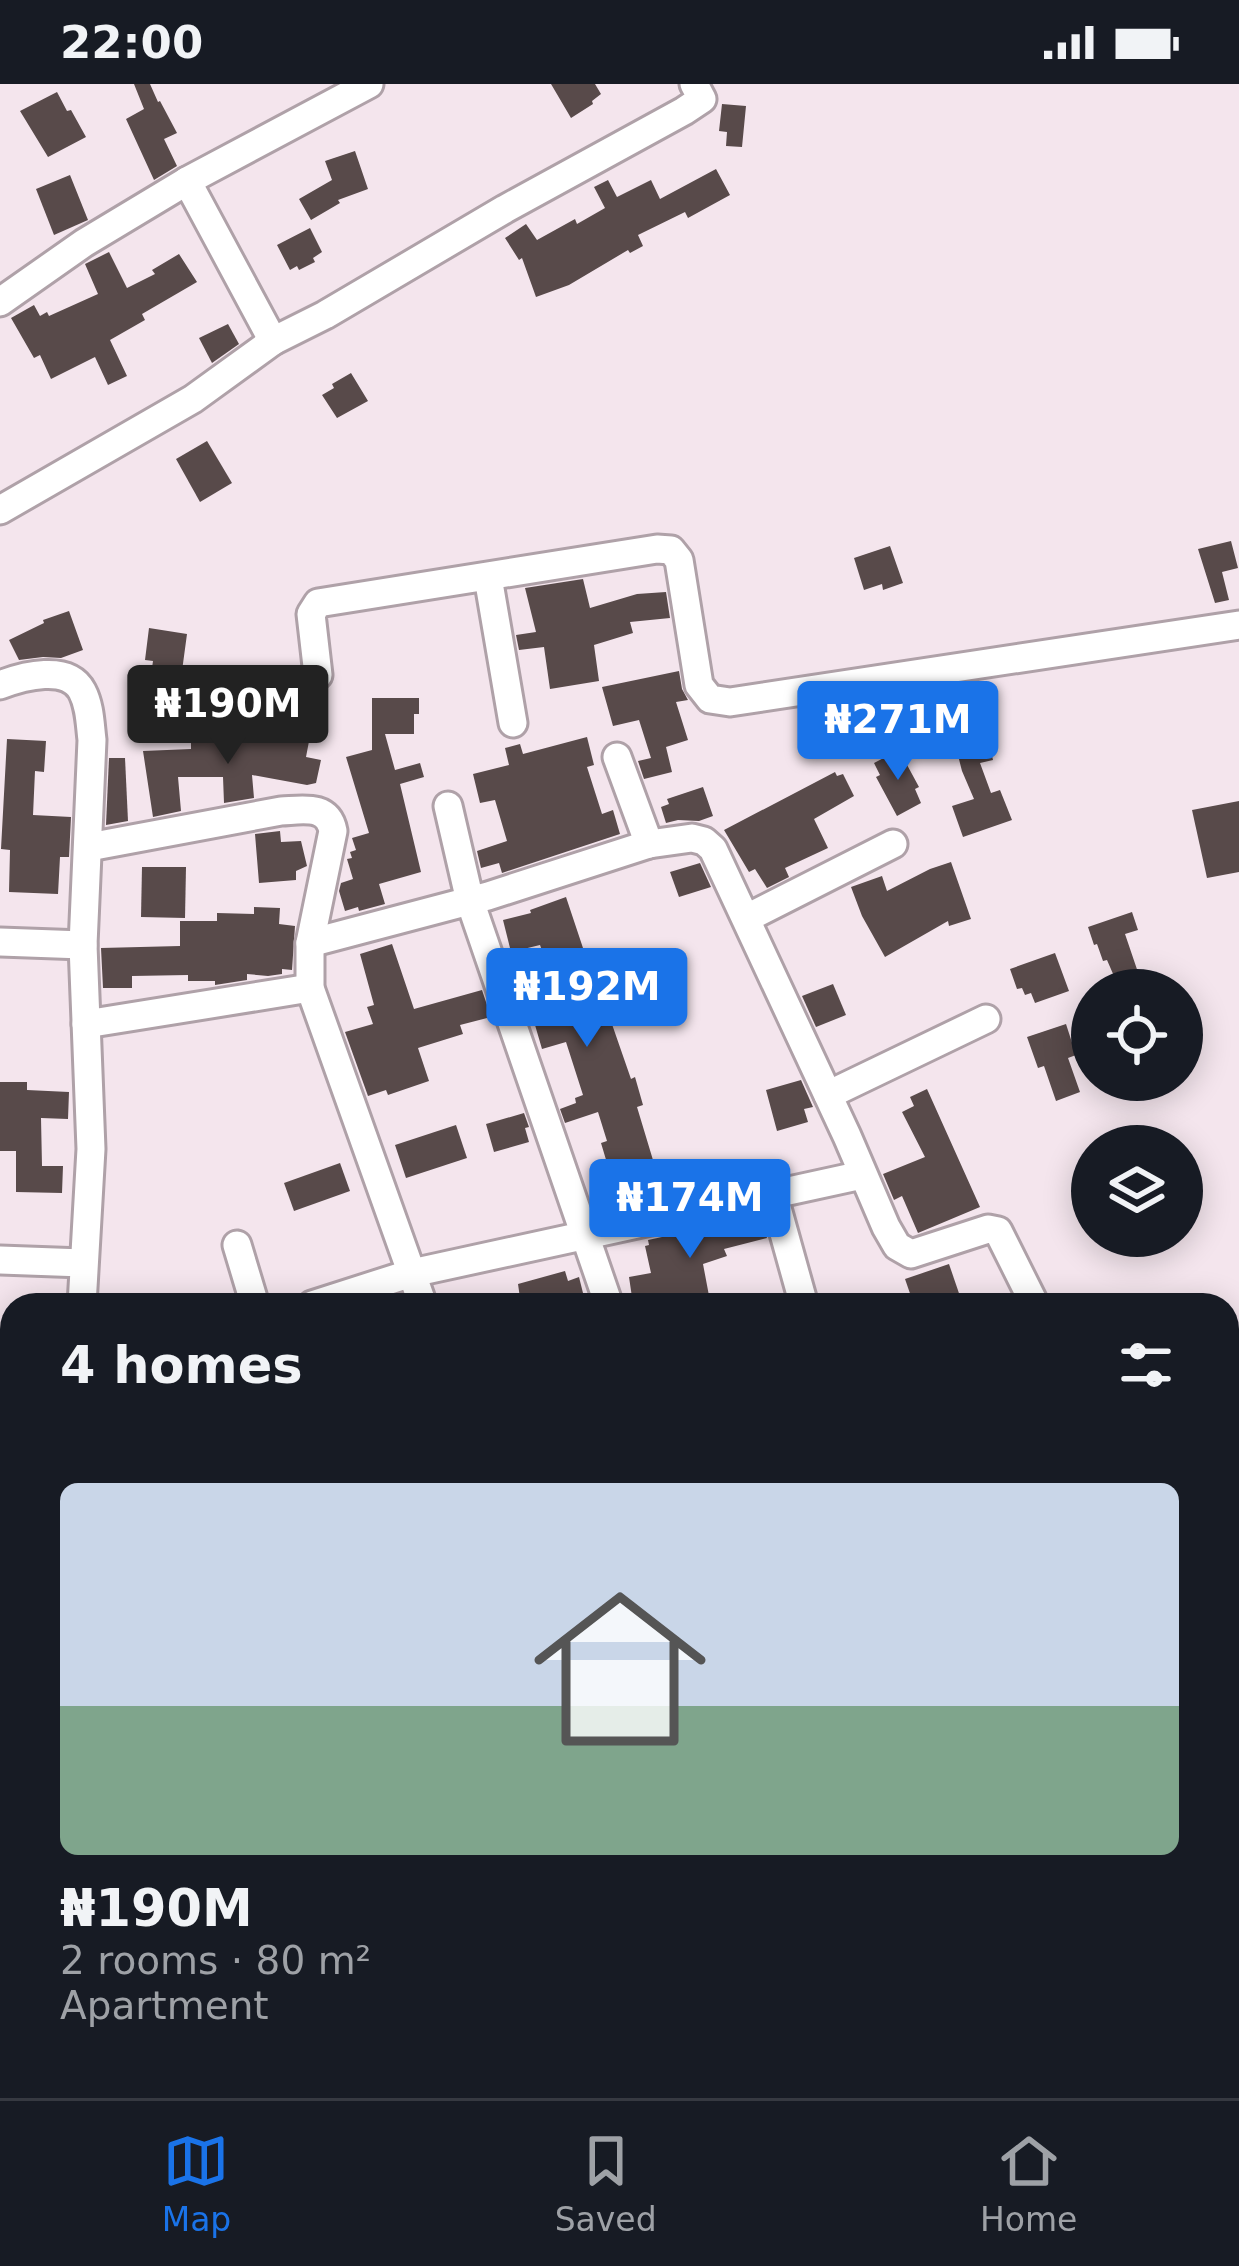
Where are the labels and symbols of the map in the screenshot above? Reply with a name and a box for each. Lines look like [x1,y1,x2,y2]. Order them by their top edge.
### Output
pin: ₦190M [144,665,312,767]
pin: ₦271M [814,681,982,783]
pin: ₦192M [503,948,671,1050]
pin: ₦174M [606,1159,774,1261]

